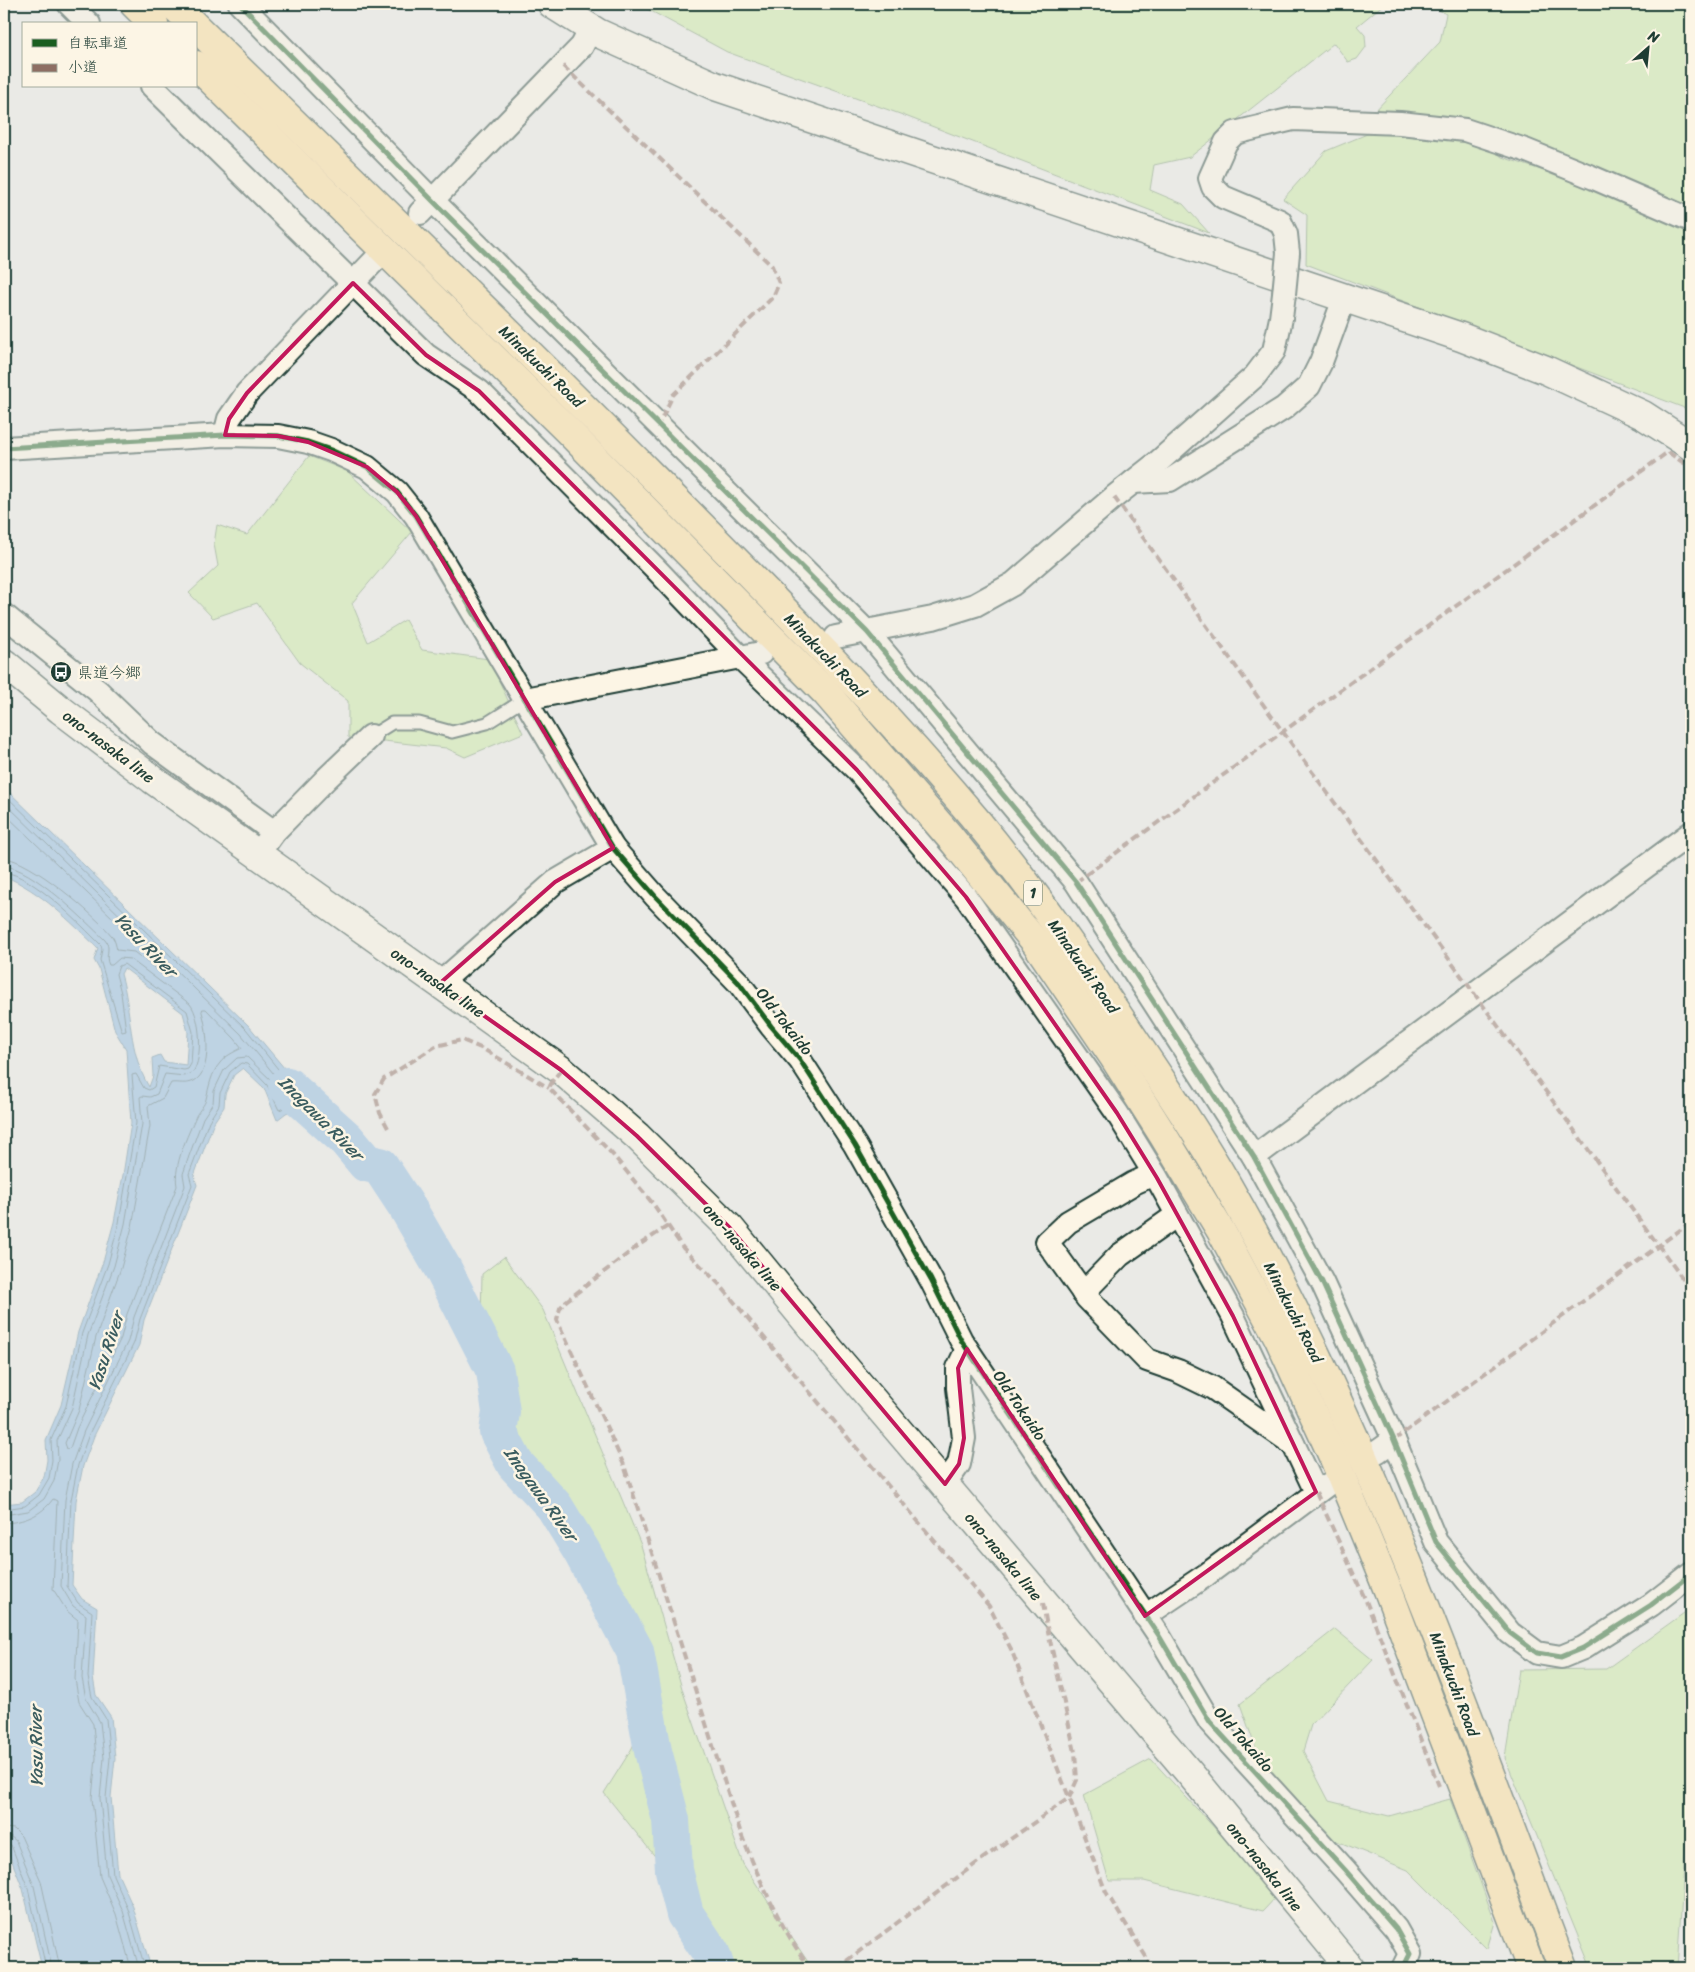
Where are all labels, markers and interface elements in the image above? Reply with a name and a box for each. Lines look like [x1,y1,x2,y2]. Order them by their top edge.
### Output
legend [22,22,198,88]
north arrow [1622,22,1672,72]
text: N [1643,23,1664,50]
text: 自転車道 [68,30,128,56]
text: 小道 [68,54,98,80]
street label: Minakuchi Road [492,318,593,416]
street label: Minakuchi Road [777,606,876,706]
place label: 県道今郷 [77,658,141,687]
bus stop icon: 県道今郷 [49,660,73,684]
street label: ono-nasaka line [56,702,161,791]
road number: 1 [1024,880,1042,906]
water label: Yasu River [107,905,188,988]
street label: Minakuchi Road [1040,913,1128,1021]
street label: ono-nasaka line [384,939,491,1026]
street label: Old Tokaido [748,981,821,1062]
water label: Inagawa River [270,1067,374,1171]
street label: ono-nasaka line [696,1196,790,1298]
street label: Minakuchi Road [1256,1256,1332,1369]
water label: Yasu River [78,1304,135,1394]
street label: Old Tokaido [985,1364,1054,1447]
water label: Inagawa River [495,1439,589,1551]
street label: ono-nasaka line [957,1505,1050,1608]
street label: Minakuchi Road [1421,1627,1488,1742]
street label: Old Tokaido [1206,1699,1281,1779]
water label: Yasu River [19,1702,53,1787]
street label: ono-nasaka line [1219,1814,1311,1918]

